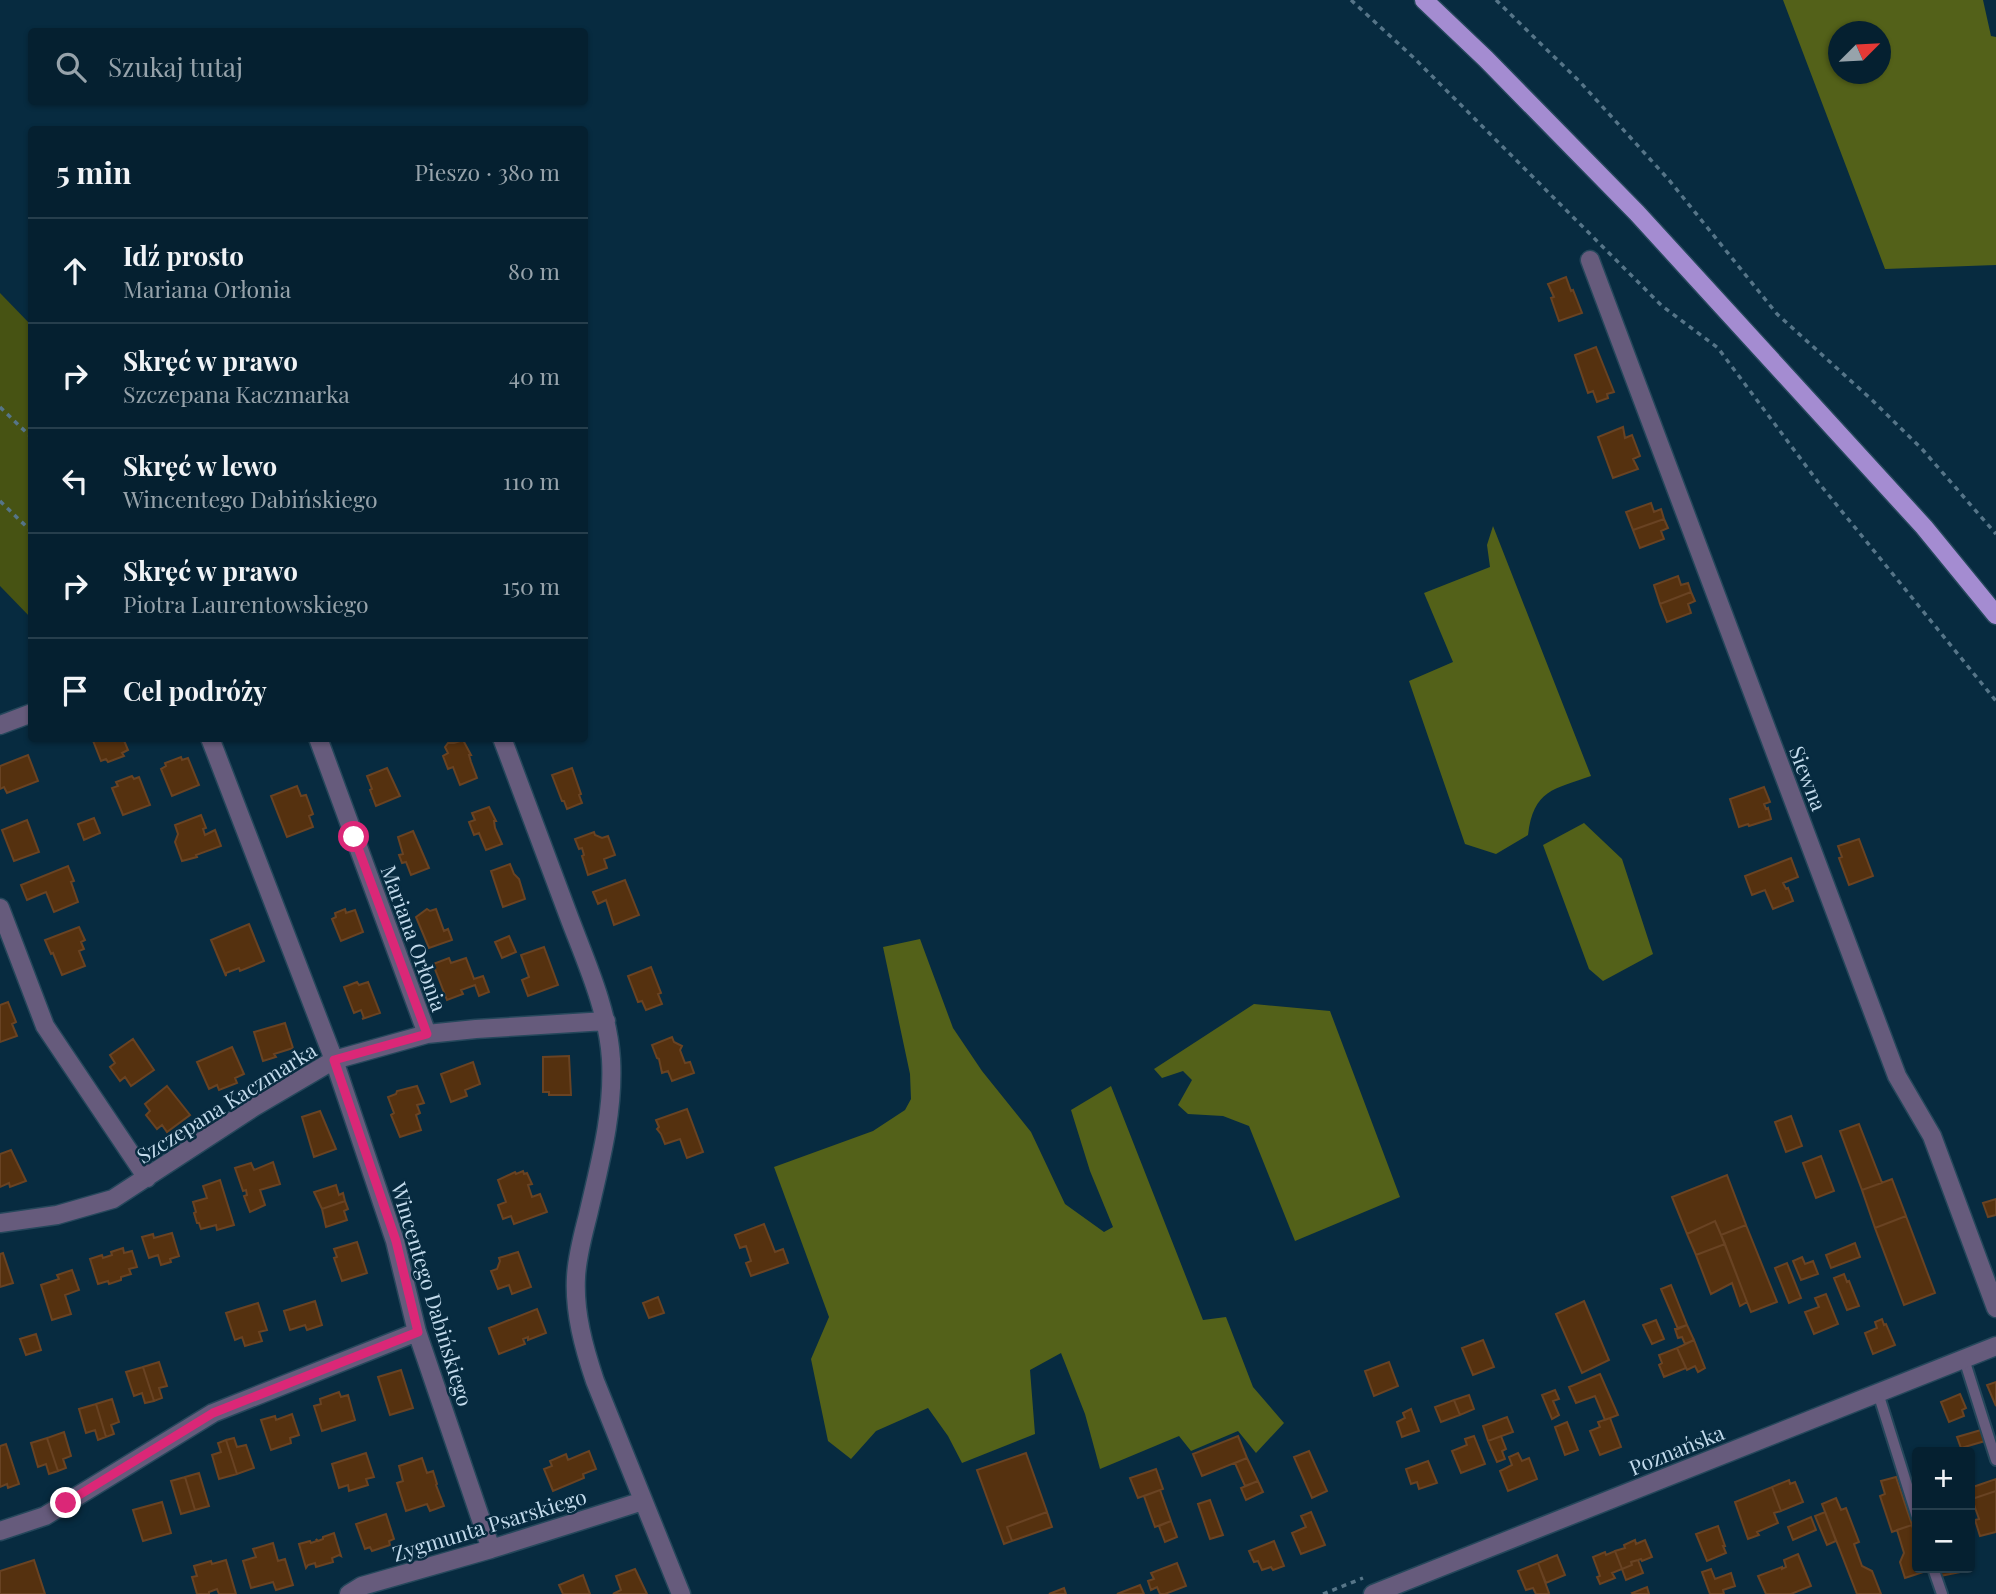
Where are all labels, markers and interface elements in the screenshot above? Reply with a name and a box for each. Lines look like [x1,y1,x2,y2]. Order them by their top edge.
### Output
north arrow [1828,21,1891,84]
search box [28,28,588,105]
icon: search [52,48,90,86]
text: Szukaj tutaj [108,49,243,84]
text: 5 min [56,152,131,192]
text: Pieszo · 380 m [415,156,560,187]
text: Idź prosto [123,238,244,273]
icon: ahead [56,252,94,290]
text: 80 m [508,255,560,286]
text: Mariana Orłonia [123,273,291,304]
text: Skręć w prawo [123,343,298,378]
icon: right [56,357,94,395]
text: 40 m [509,360,560,391]
text: Szczepana Kaczmarka [123,378,350,409]
text: Skręć w lewo [123,448,277,483]
icon: left [56,462,94,500]
text: 110 m [503,465,560,496]
text: Wincentego Dabińskiego [123,483,378,514]
text: Skręć w prawo [123,553,298,588]
icon: right [56,567,94,605]
text: 150 m [502,570,560,601]
text: Piotra Laurentowskiego [123,588,369,619]
icon: arrive [56,672,94,710]
text: Cel podróży [123,673,267,708]
street label: Siewna [1784,742,1834,815]
route start [338,821,369,852]
street label: Mariana Orłonia [376,861,455,1015]
street label: Szczepana Kaczmarka [131,1035,322,1169]
street label: Wincentego Dabińskiego [385,1178,480,1409]
street label: Poznańska [1624,1417,1728,1481]
map controls [1912,1447,1975,1573]
button: + [1912,1447,1975,1510]
street label: Zygmunta Psarskiego [389,1481,589,1567]
route end [50,1487,81,1518]
button: − [1912,1510,1975,1573]

